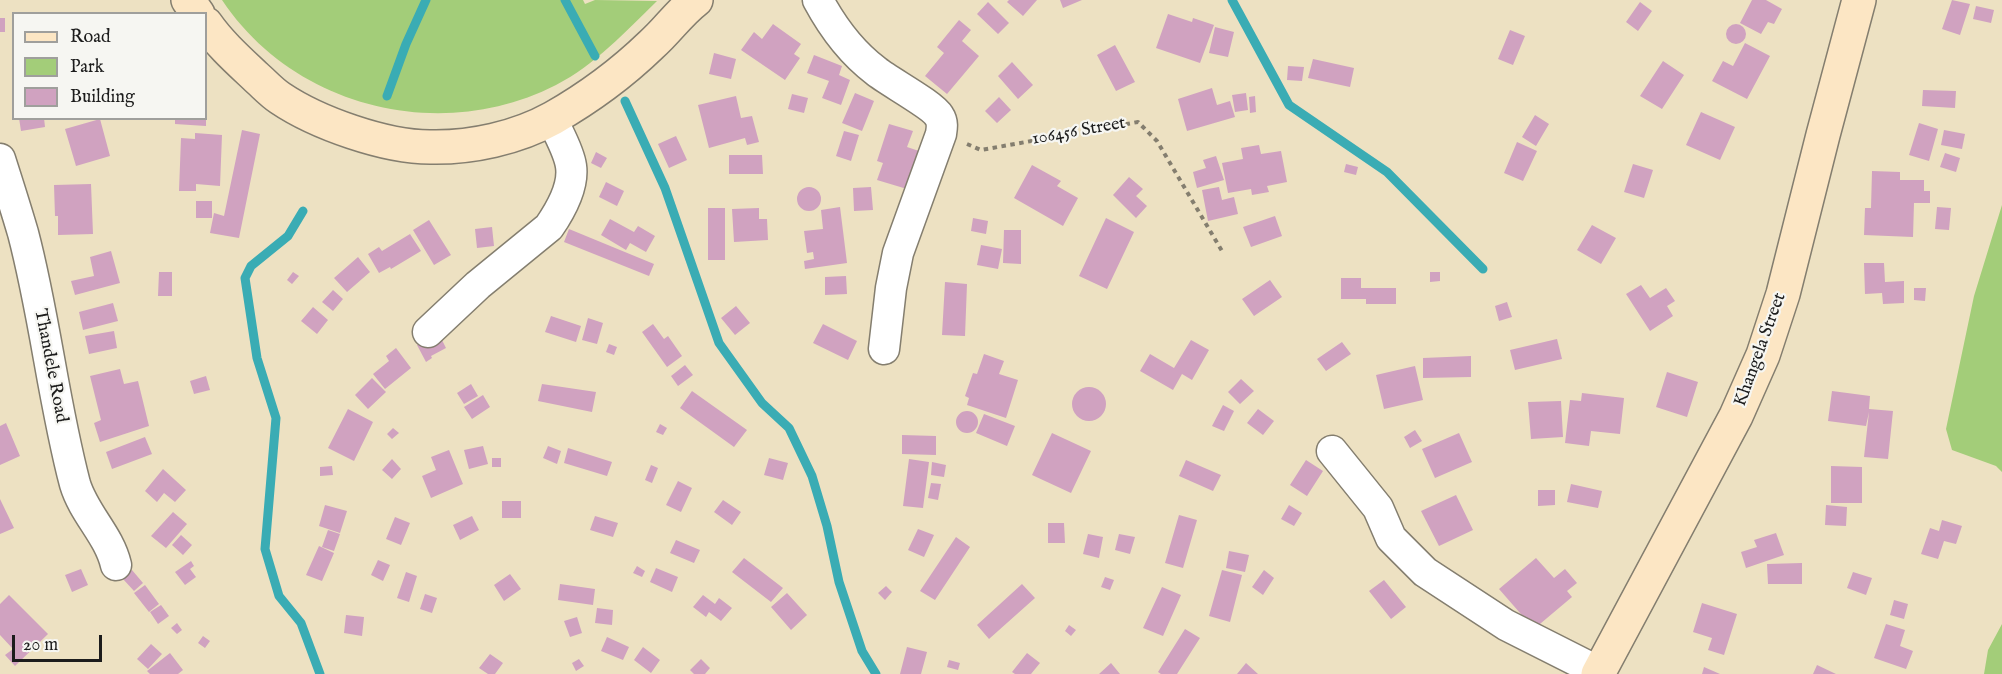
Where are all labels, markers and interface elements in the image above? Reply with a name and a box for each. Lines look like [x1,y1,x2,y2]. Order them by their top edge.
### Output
legend [12,12,207,120]
text: Road [70,26,111,49]
text: Park [70,56,104,79]
text: Building [70,86,135,109]
street label: 106456 Street [1031,113,1127,151]
street label: Khangela Street [1730,290,1792,410]
street label: Thandele Road [28,307,72,425]
scale bar [15,623,105,661]
text: 20 m [23,634,58,657]

